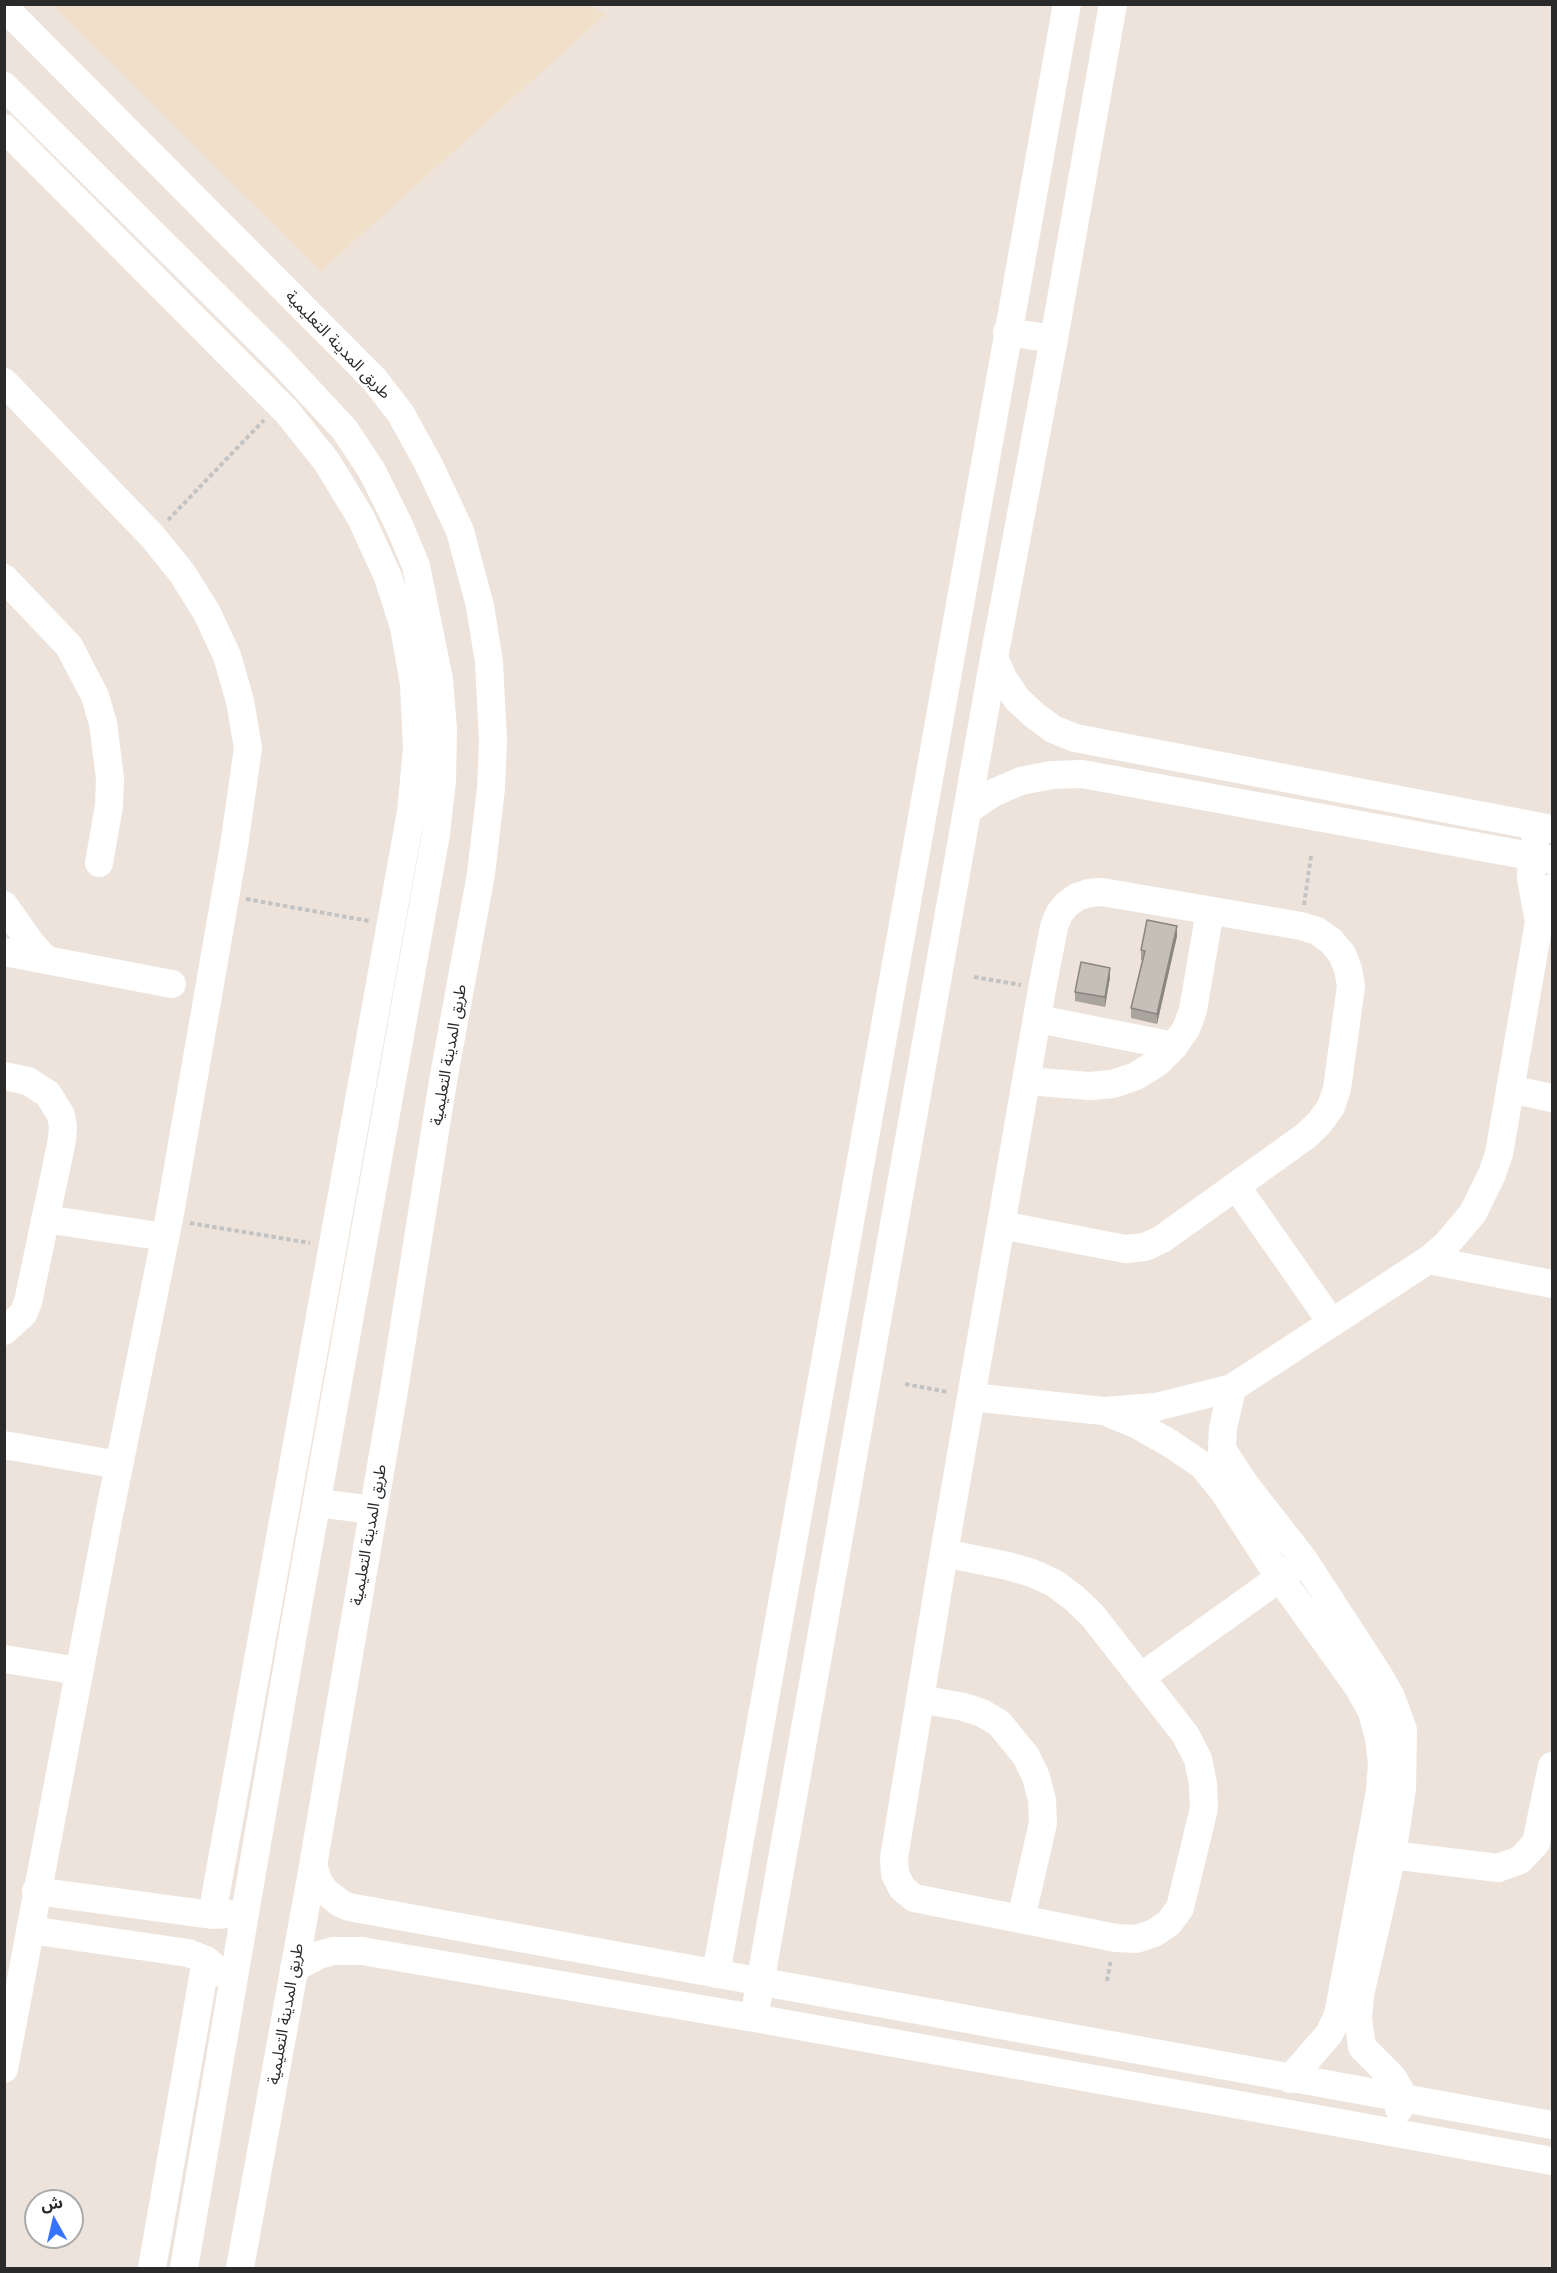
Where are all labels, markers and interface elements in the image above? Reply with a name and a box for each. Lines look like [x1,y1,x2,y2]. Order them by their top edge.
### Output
street label: طريق المدينة التعليمية [281,287,395,403]
street label: طريق المدينة التعليمية [427,983,471,1127]
street label: طريق المدينة التعليمية [347,1463,391,1607]
street label: طريق المدينة التعليمية [264,1942,308,2086]
north arrow [24,2189,84,2249]
text: ش [40,2192,64,2215]

